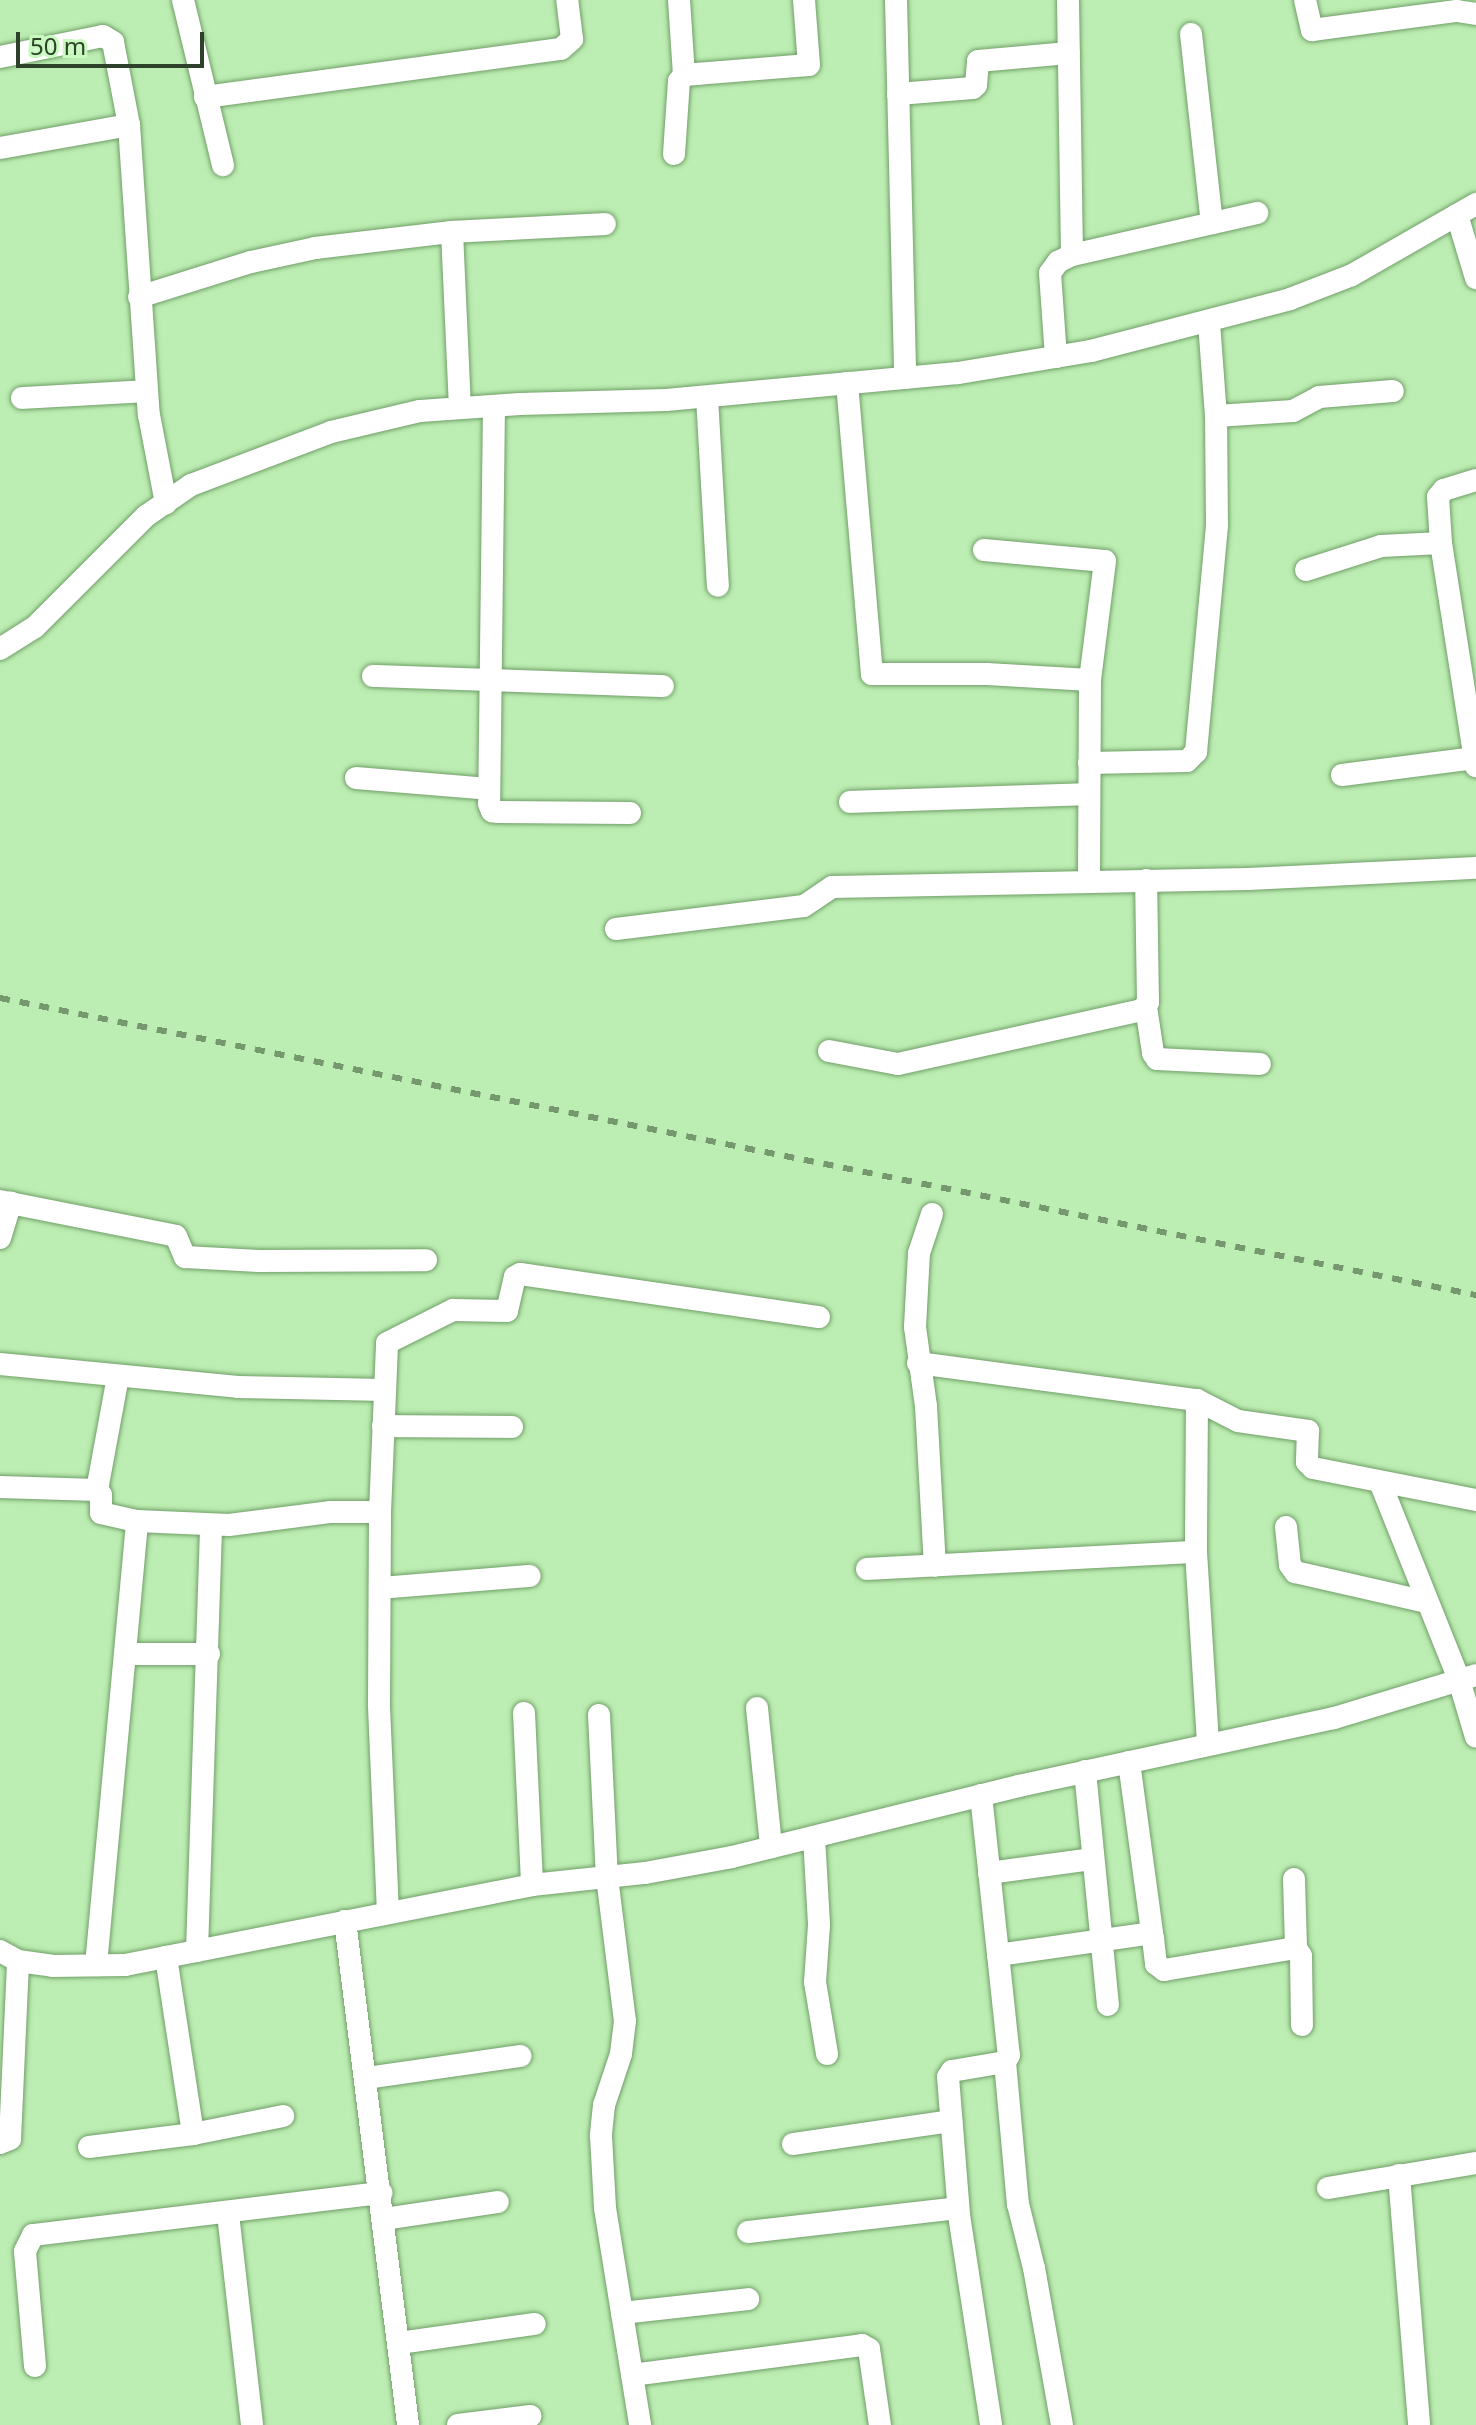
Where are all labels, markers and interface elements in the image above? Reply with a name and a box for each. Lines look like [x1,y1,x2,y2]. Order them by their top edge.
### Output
scale bar [20,16,208,66]
text: 50 m [30,29,86,62]

